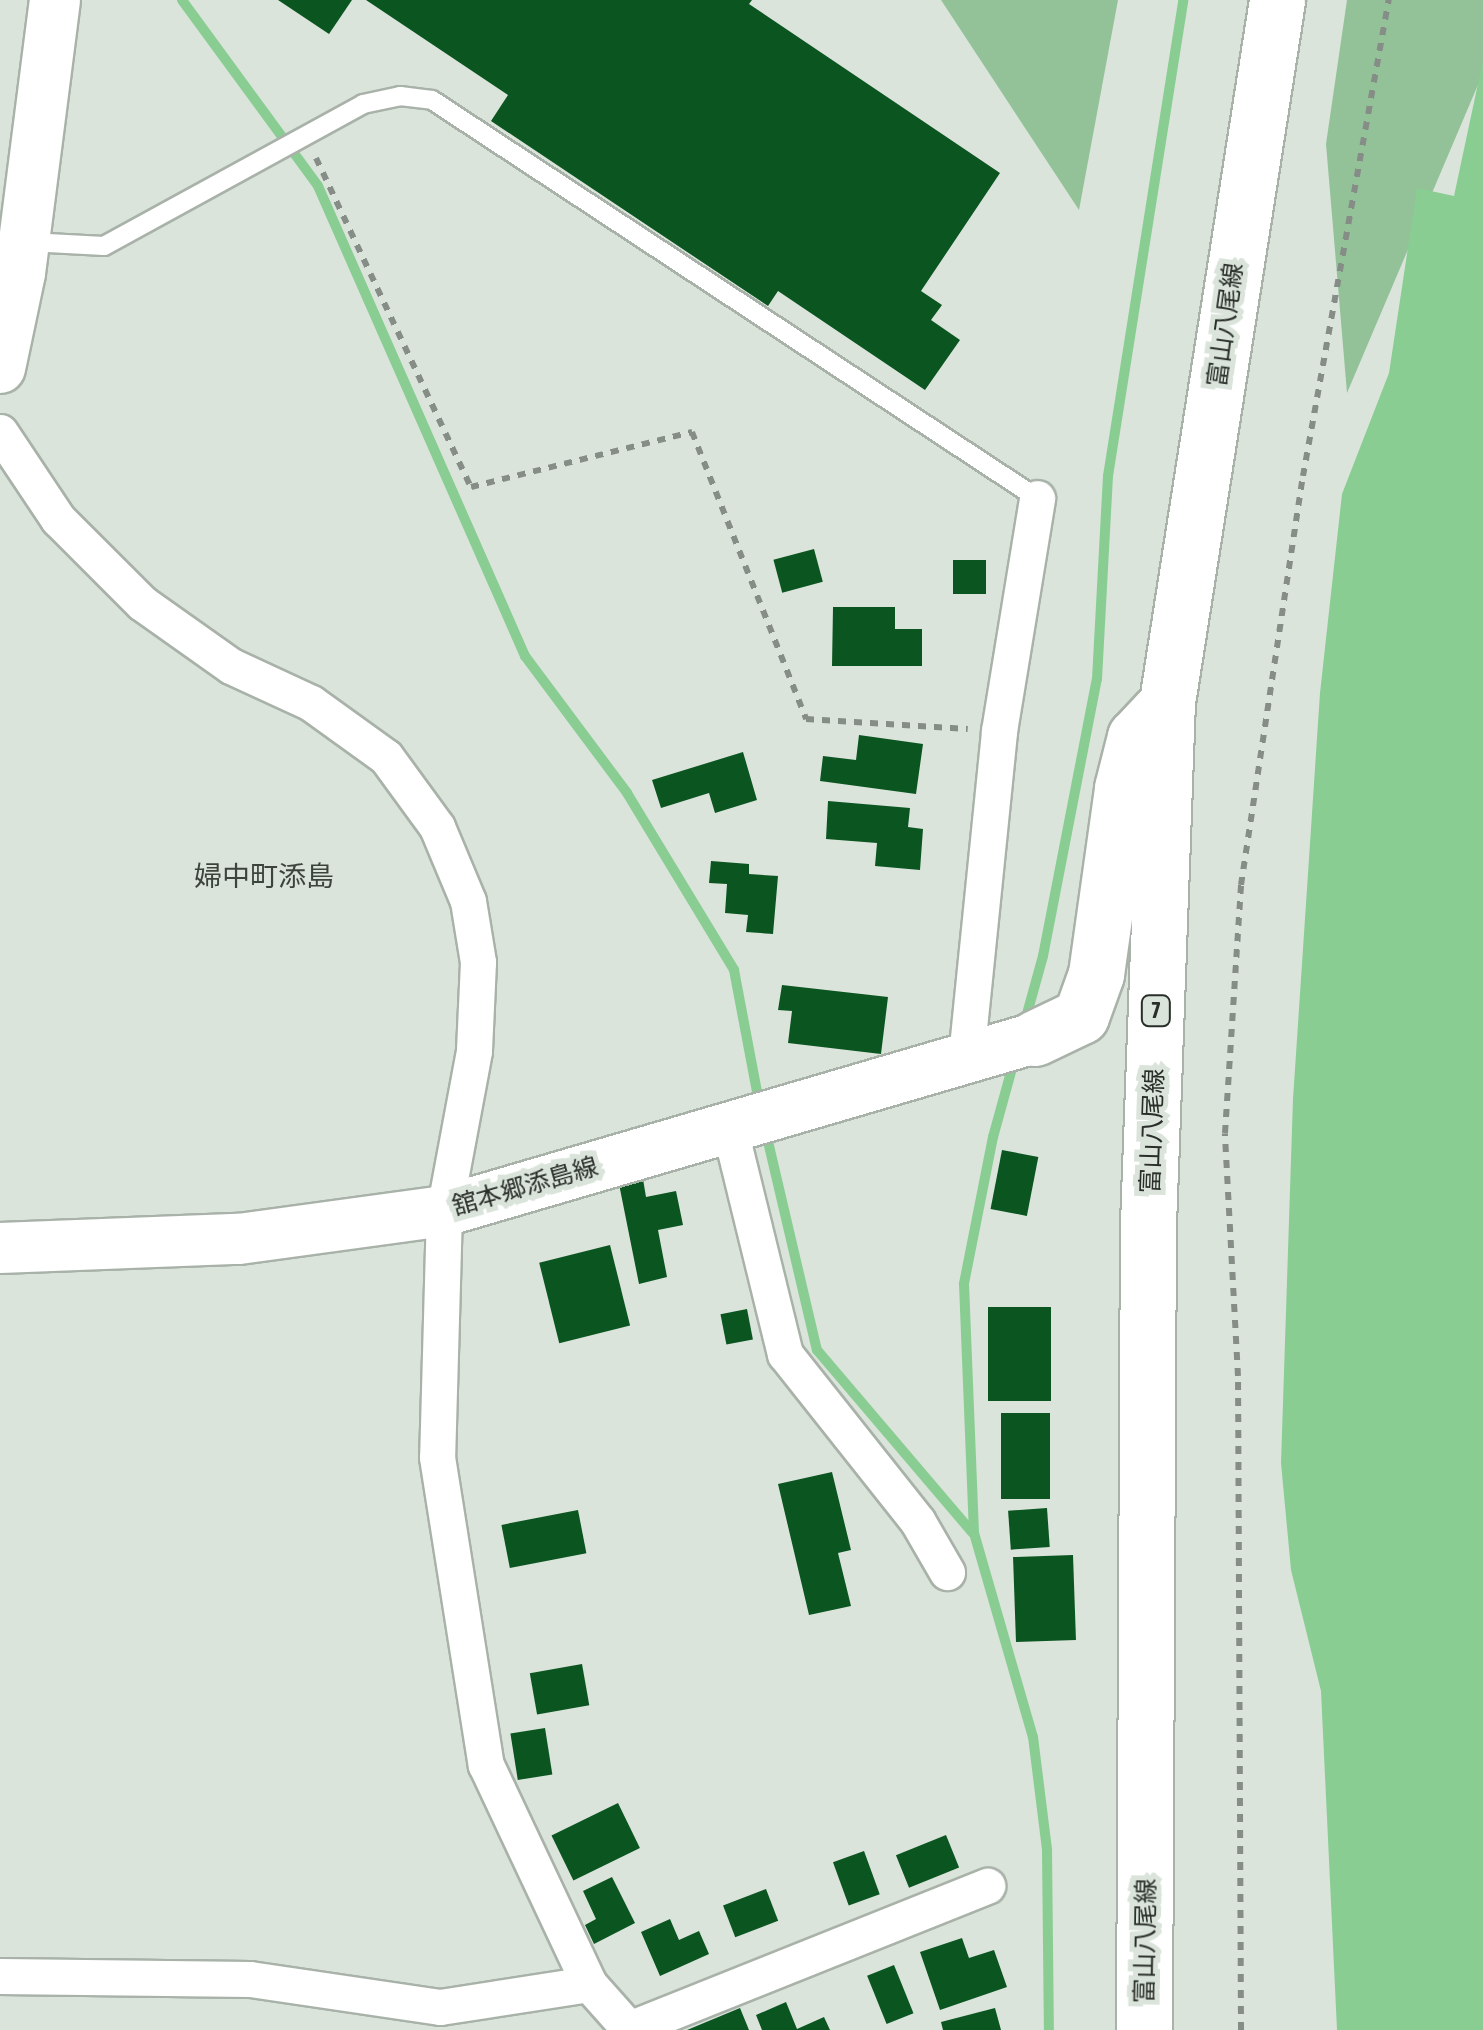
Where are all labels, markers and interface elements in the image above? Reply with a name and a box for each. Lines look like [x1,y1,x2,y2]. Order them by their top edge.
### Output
street label: 富山八尾線 [1201,261,1249,389]
district label: 婦中町添島 [194,859,334,893]
road number: 7 [1138,994,1174,1028]
street label: 富山八尾線 [1135,1068,1169,1194]
street label: 舘本郷添島線 [449,1151,601,1221]
street label: 富山八尾線 [1129,1878,1161,2004]

